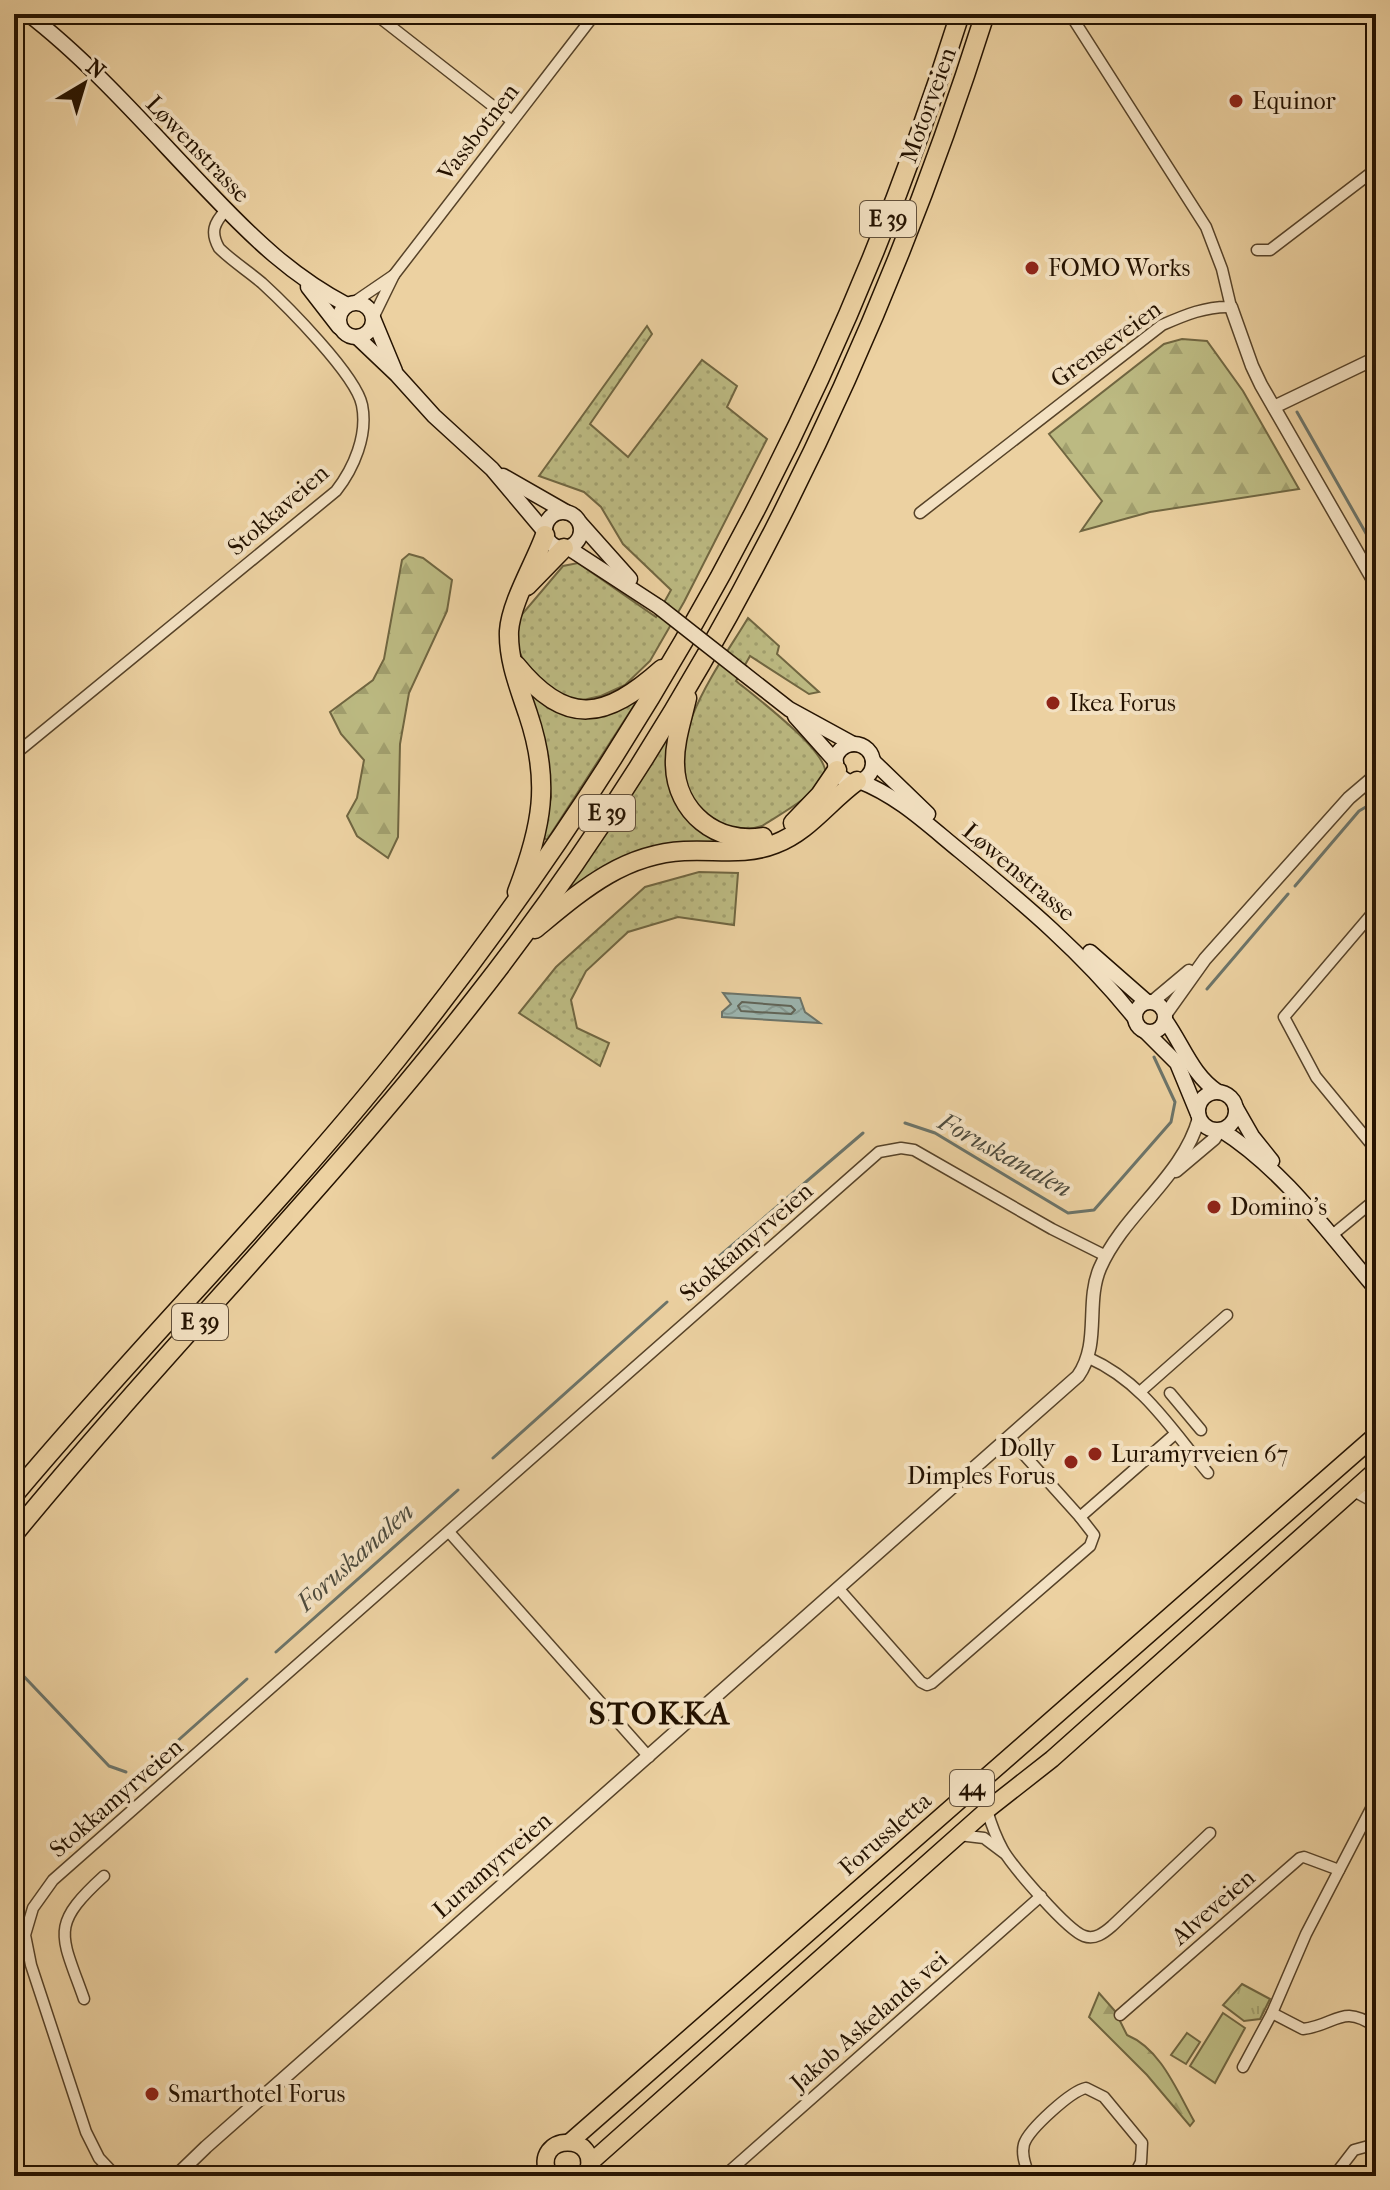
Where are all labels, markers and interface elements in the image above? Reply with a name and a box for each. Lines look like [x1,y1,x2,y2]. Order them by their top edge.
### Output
street label: Motorveien [894,43,962,166]
north arrow [44,44,124,124]
text: N [81,54,111,85]
street label: Vassbotnen [431,78,525,187]
place label: Equinor [1252,87,1337,115]
street label: Løwenstrasse [140,90,256,208]
marker: Equinor [1227,92,1245,110]
road number: E 39 [860,201,916,237]
place label: FOMO Works [1048,254,1191,282]
marker: FOMO Works [1023,259,1041,277]
street label: Grenseveien [1045,295,1167,393]
street label: Stokkaveien [222,459,334,561]
place label: Ikea Forus [1069,689,1176,717]
marker: Ikea Forus [1044,694,1062,712]
road number: E 39 [579,795,635,831]
street label: Løwenstrasse [957,817,1081,927]
water label: Foruskanalen [932,1105,1077,1204]
street label: Stokkamyrveien [674,1177,818,1307]
place label: Domino's [1230,1193,1327,1221]
marker: Domino's [1205,1198,1223,1216]
road number: E 39 [172,1304,228,1340]
place label: Dolly Dimples Forus [907,1434,1056,1490]
place label: Luramyrveien 67 [1111,1440,1288,1468]
marker: Luramyrveien 67 [1086,1445,1104,1463]
marker: Dolly Dimples Forus [1062,1453,1080,1471]
water label: Foruskanalen [289,1496,420,1618]
district label: STOKKA [589,1695,731,1732]
street label: Stokkamyrveien [44,1733,188,1863]
road number: 44 [950,1770,994,1806]
street label: Forussletta [833,1786,937,1882]
street label: Luramyrveien [427,1806,557,1924]
street label: Alveveien [1165,1863,1260,1951]
street label: Jakob Askelands vei [783,1945,953,2098]
place label: Smarthotel Forus [168,2080,346,2108]
marker: Smarthotel Forus [143,2085,161,2103]

